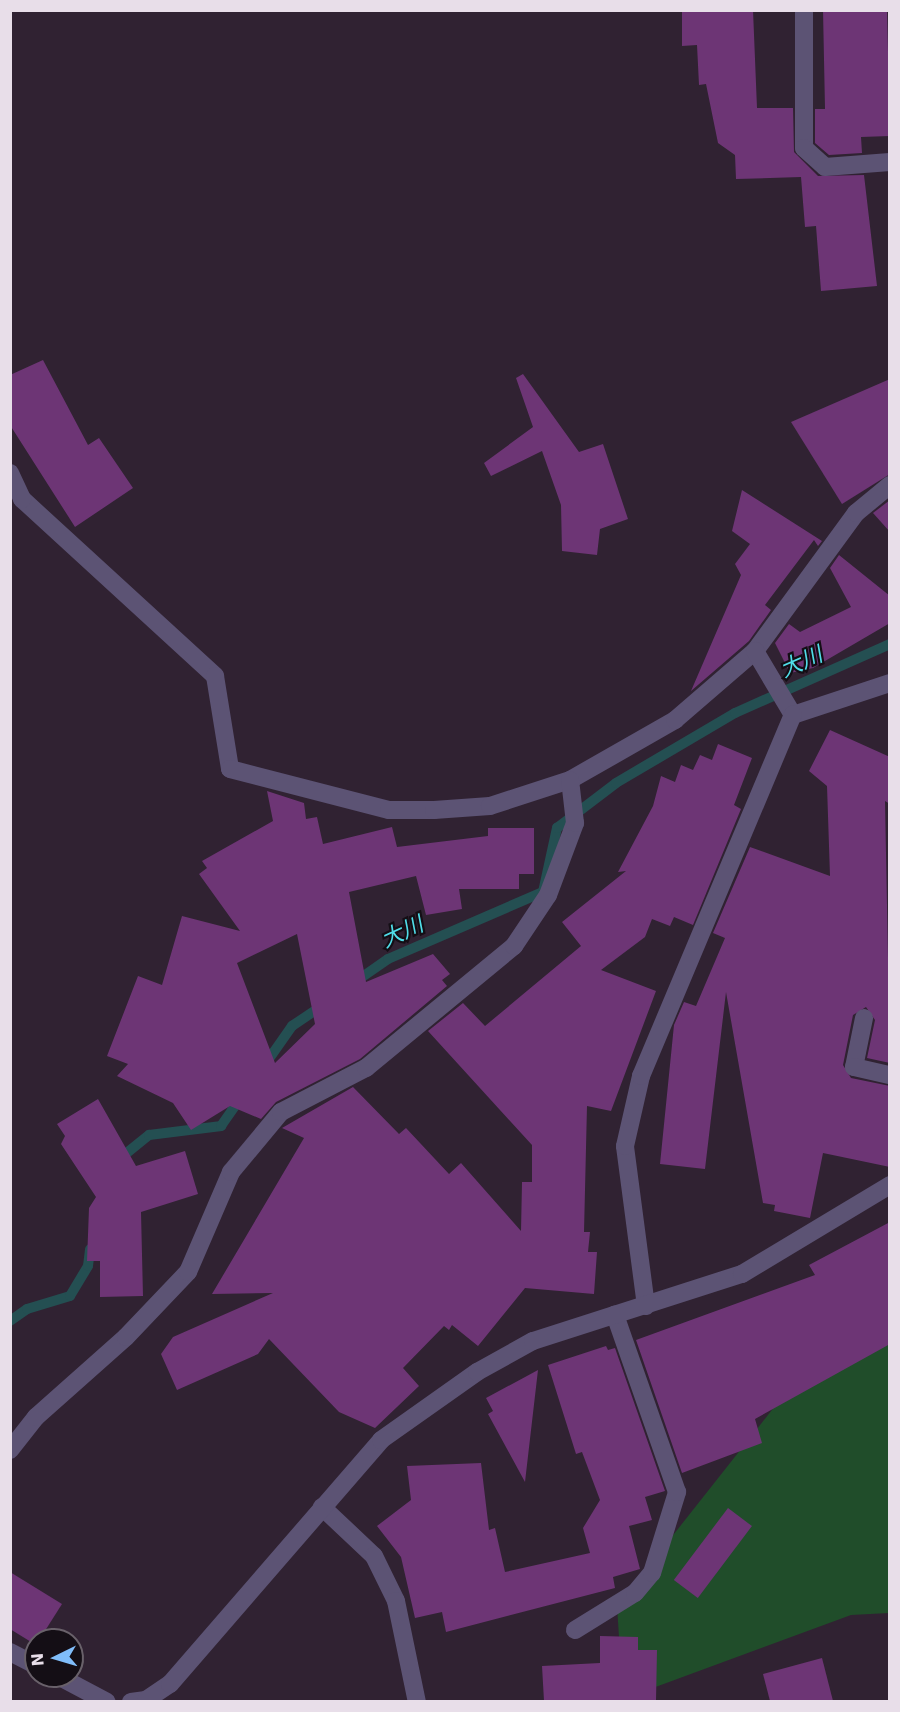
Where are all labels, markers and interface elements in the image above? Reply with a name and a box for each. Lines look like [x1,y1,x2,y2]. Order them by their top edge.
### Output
water label: 大川 [776,641,826,683]
water label: 大川 [376,911,428,953]
north arrow [24,1628,84,1688]
text: N [28,1652,48,1667]

